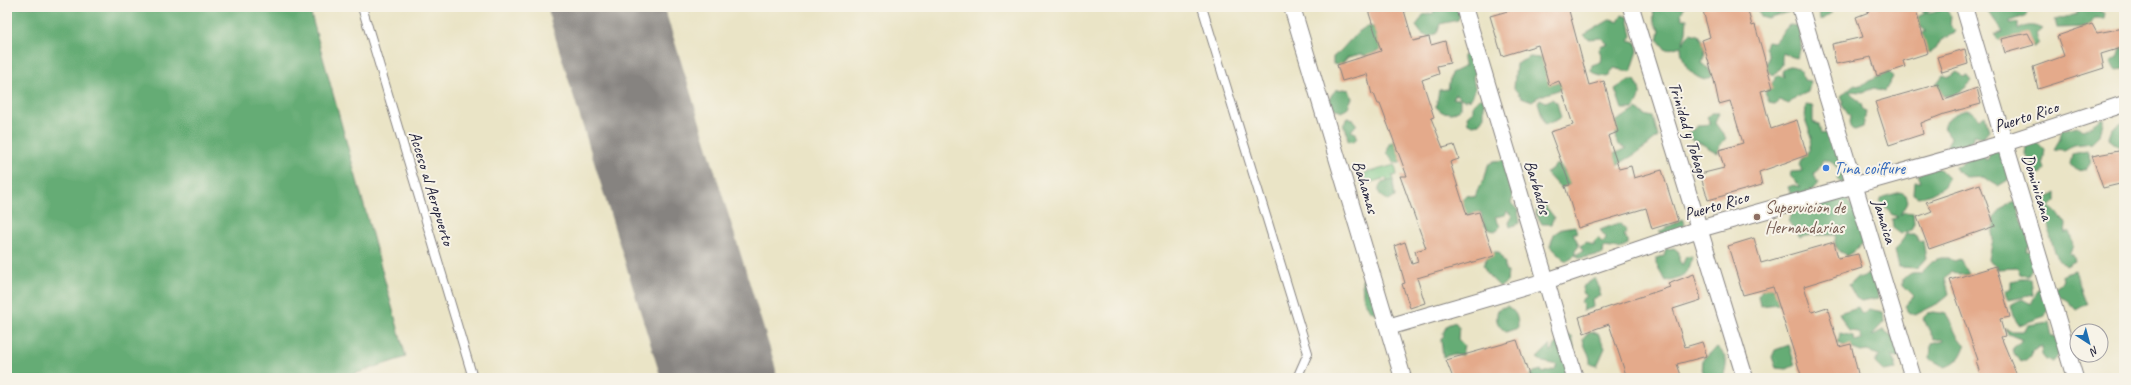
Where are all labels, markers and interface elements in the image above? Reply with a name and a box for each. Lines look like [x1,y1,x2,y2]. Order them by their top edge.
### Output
street label: Trinidad y Tobago [1664,79,1713,182]
street label: Puerto Rico [1992,96,2063,137]
street label: Acceso al Aeropuerto [404,129,459,250]
street label: Dominicana [2018,152,2058,224]
street label: Bahamas [1348,158,1384,218]
street label: Barbados [1519,158,1556,219]
place label: Tina coiffure [1834,158,1907,179]
marker: Tina coiffure [1821,163,1831,173]
street label: Puerto Rico [1682,186,1753,225]
street label: Jamaica [1868,195,1902,247]
place label: Supervicion de Hernandarias [1765,197,1847,238]
marker: Supervicion de Hernandarias [1752,212,1762,222]
north arrow [2069,323,2109,363]
text: N [2086,343,2102,360]

